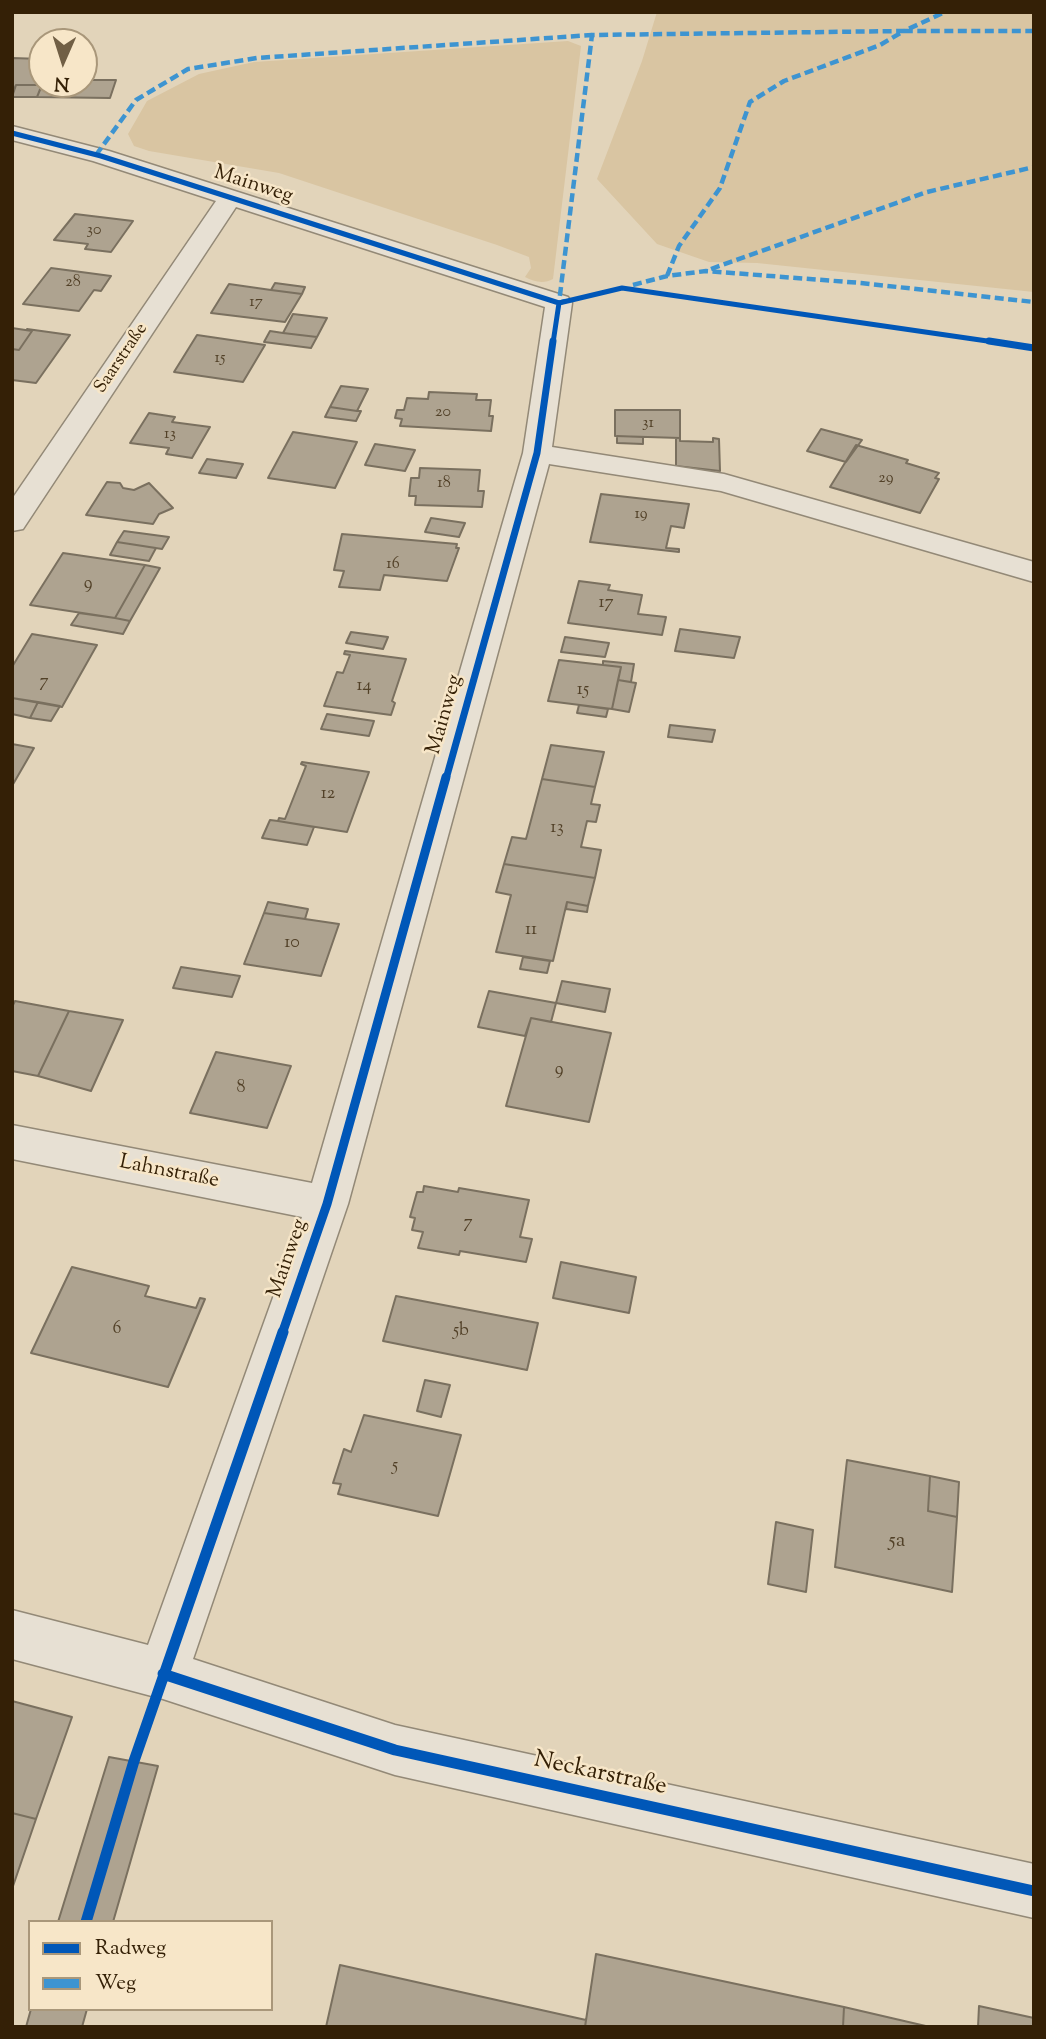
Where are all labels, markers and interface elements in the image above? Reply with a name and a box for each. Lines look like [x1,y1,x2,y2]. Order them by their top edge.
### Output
north arrow [28,28,98,98]
text: N [54,69,70,96]
street label: Mainweg [210,161,296,211]
house number: 30 [87,221,101,241]
house number: 28 [65,273,81,293]
house number: 17 [249,293,263,313]
street label: Saarstraße [91,320,153,398]
house number: 15 [215,349,225,369]
house number: 20 [435,403,451,423]
house number: 31 [642,414,654,434]
house number: 13 [164,425,176,445]
house number: 29 [878,469,894,489]
house number: 18 [437,474,451,494]
house number: 19 [634,505,648,525]
house number: 16 [386,555,400,575]
house number: 9 [84,574,92,596]
house number: 17 [598,593,614,615]
house number: 7 [39,672,49,694]
street label: Mainweg [423,672,469,758]
house number: 14 [356,676,372,698]
house number: 15 [577,680,589,702]
house number: 12 [321,784,335,806]
house number: 13 [550,818,564,840]
house number: 11 [525,920,537,942]
house number: 10 [284,933,300,955]
house number: 9 [555,1060,563,1082]
house number: 8 [237,1078,245,1100]
street label: Lahnstraße [117,1151,221,1195]
house number: 7 [463,1213,473,1235]
street label: Mainweg [264,1216,314,1302]
house number: 6 [113,1319,121,1341]
house number: 5b [453,1321,469,1343]
house number: 5 [392,1456,398,1478]
house number: 5a [889,1529,905,1555]
street label: Neckarstraße [531,1747,669,1803]
legend [28,1920,273,2011]
text: Radweg [95,1934,166,1964]
text: Weg [95,1969,136,1999]

